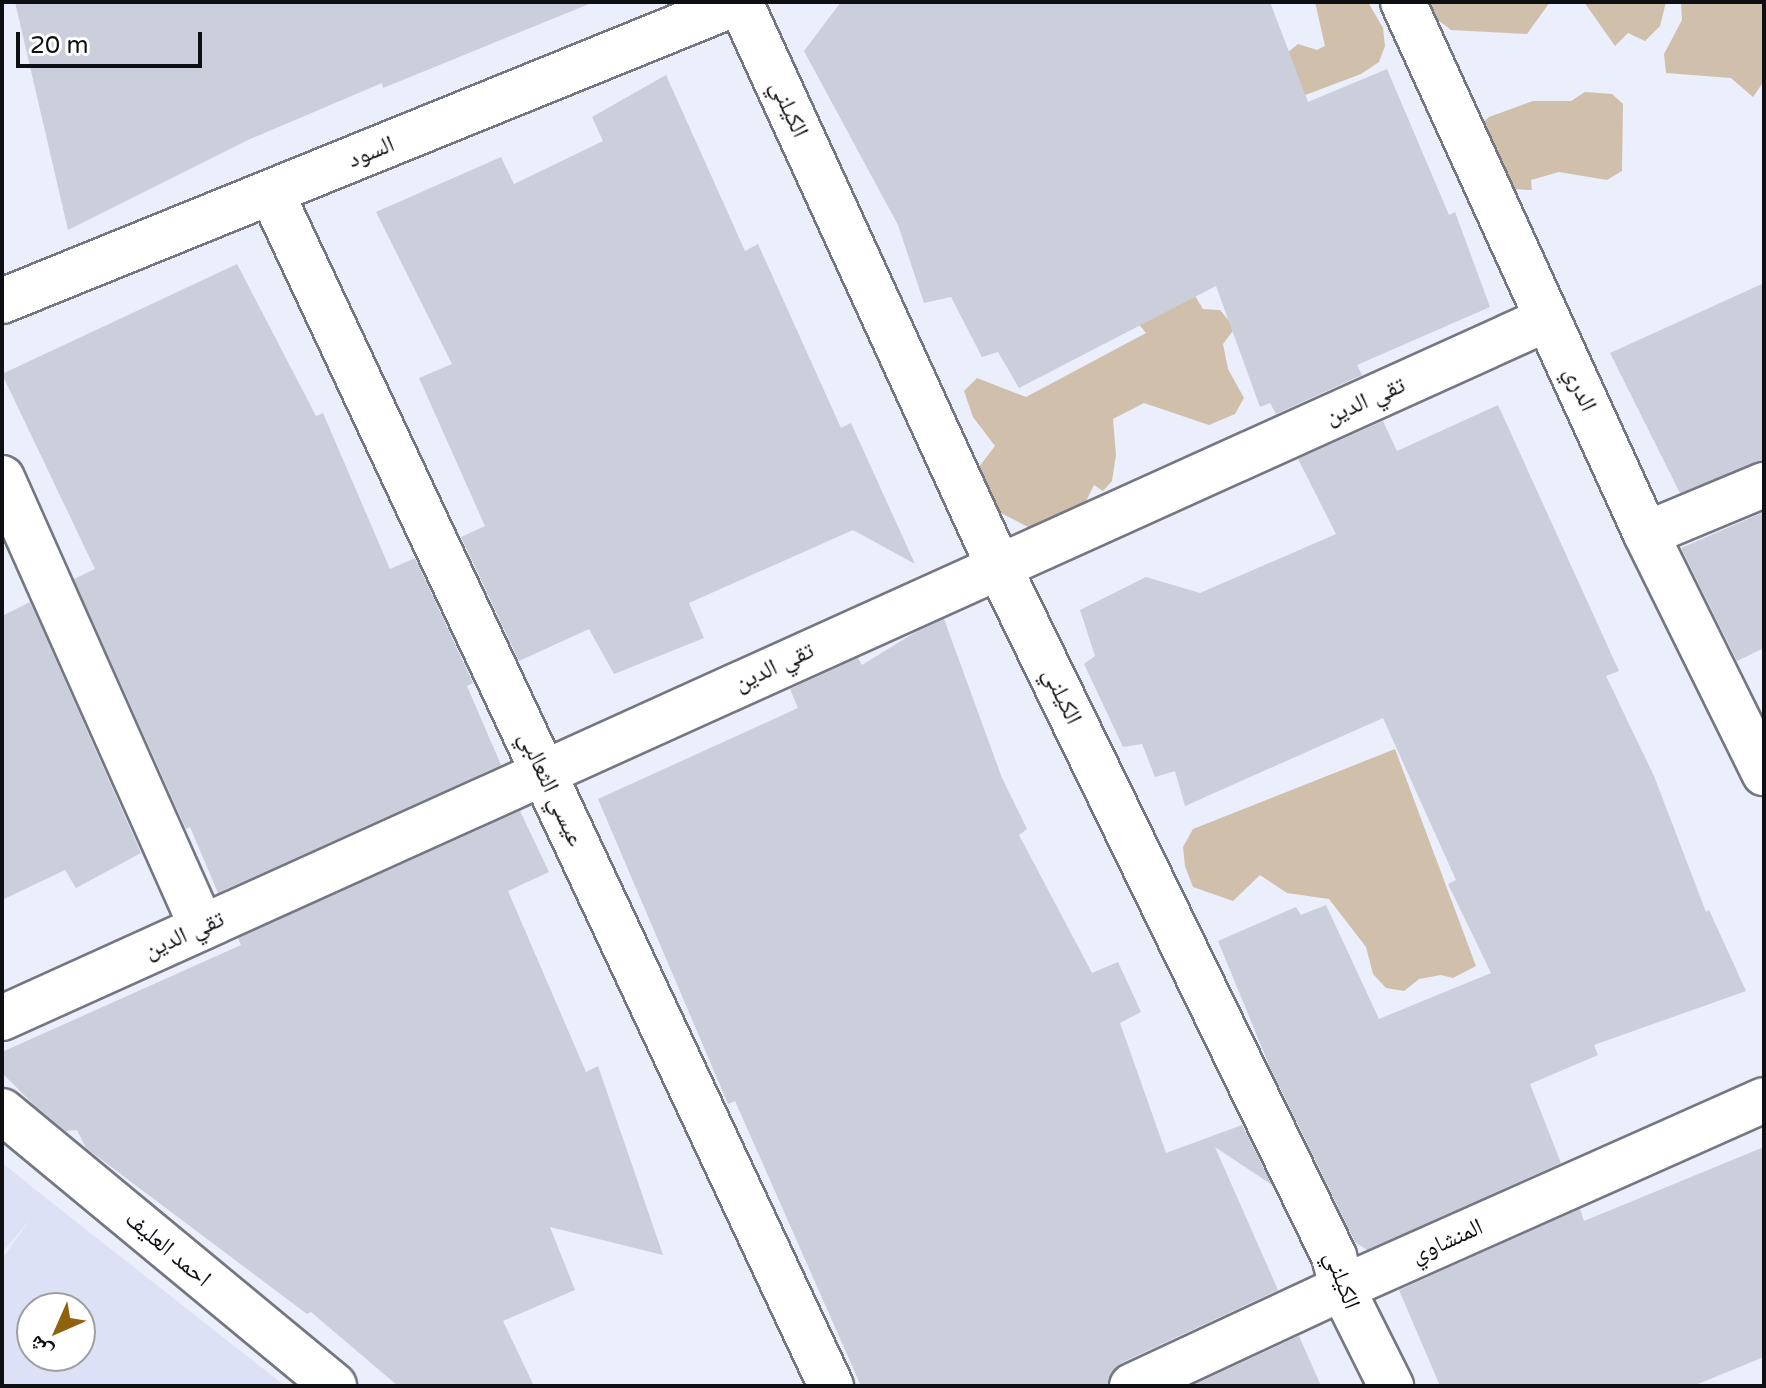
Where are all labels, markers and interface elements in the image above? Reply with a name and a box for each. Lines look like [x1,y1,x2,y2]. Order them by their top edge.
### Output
scale bar [20,16,206,66]
text: 20 m [30,31,88,60]
street label: الكيلني [763,76,815,142]
street label: السود [343,130,399,174]
street label: الدري [1557,362,1603,416]
street label: تقي الدين [1320,371,1410,431]
street label: تقي الدين [730,636,818,698]
street label: الكيلني [1036,663,1088,729]
street label: عيسي الثعالبي [512,727,590,851]
street label: تقي الدين [139,905,229,965]
street label: احمد العليف [119,1205,217,1293]
street label: المنشاوي [1407,1212,1487,1270]
street label: الكيلني [1318,1247,1366,1313]
north arrow [16,1292,96,1372]
text: ش [23,1330,58,1365]

